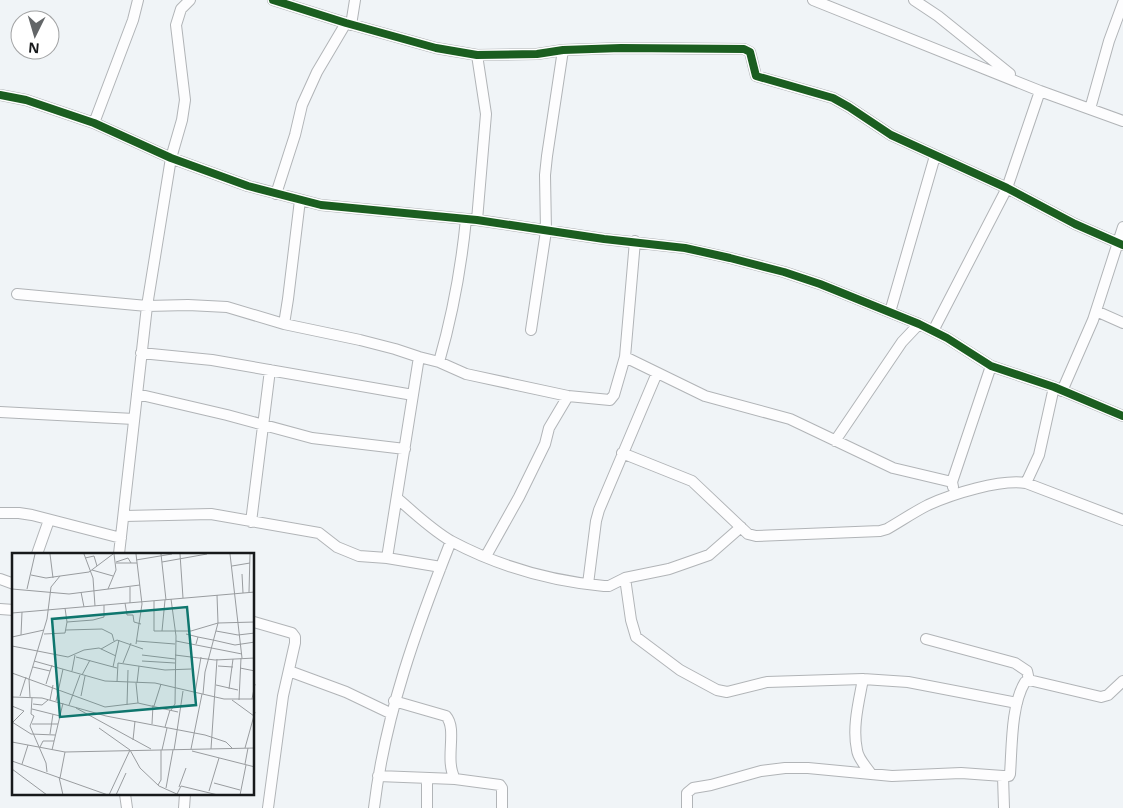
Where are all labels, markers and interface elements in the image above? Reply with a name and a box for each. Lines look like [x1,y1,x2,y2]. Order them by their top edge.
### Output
north arrow [10,10,60,60]
text: N [27,38,40,58]
inset map [12,553,255,796]

